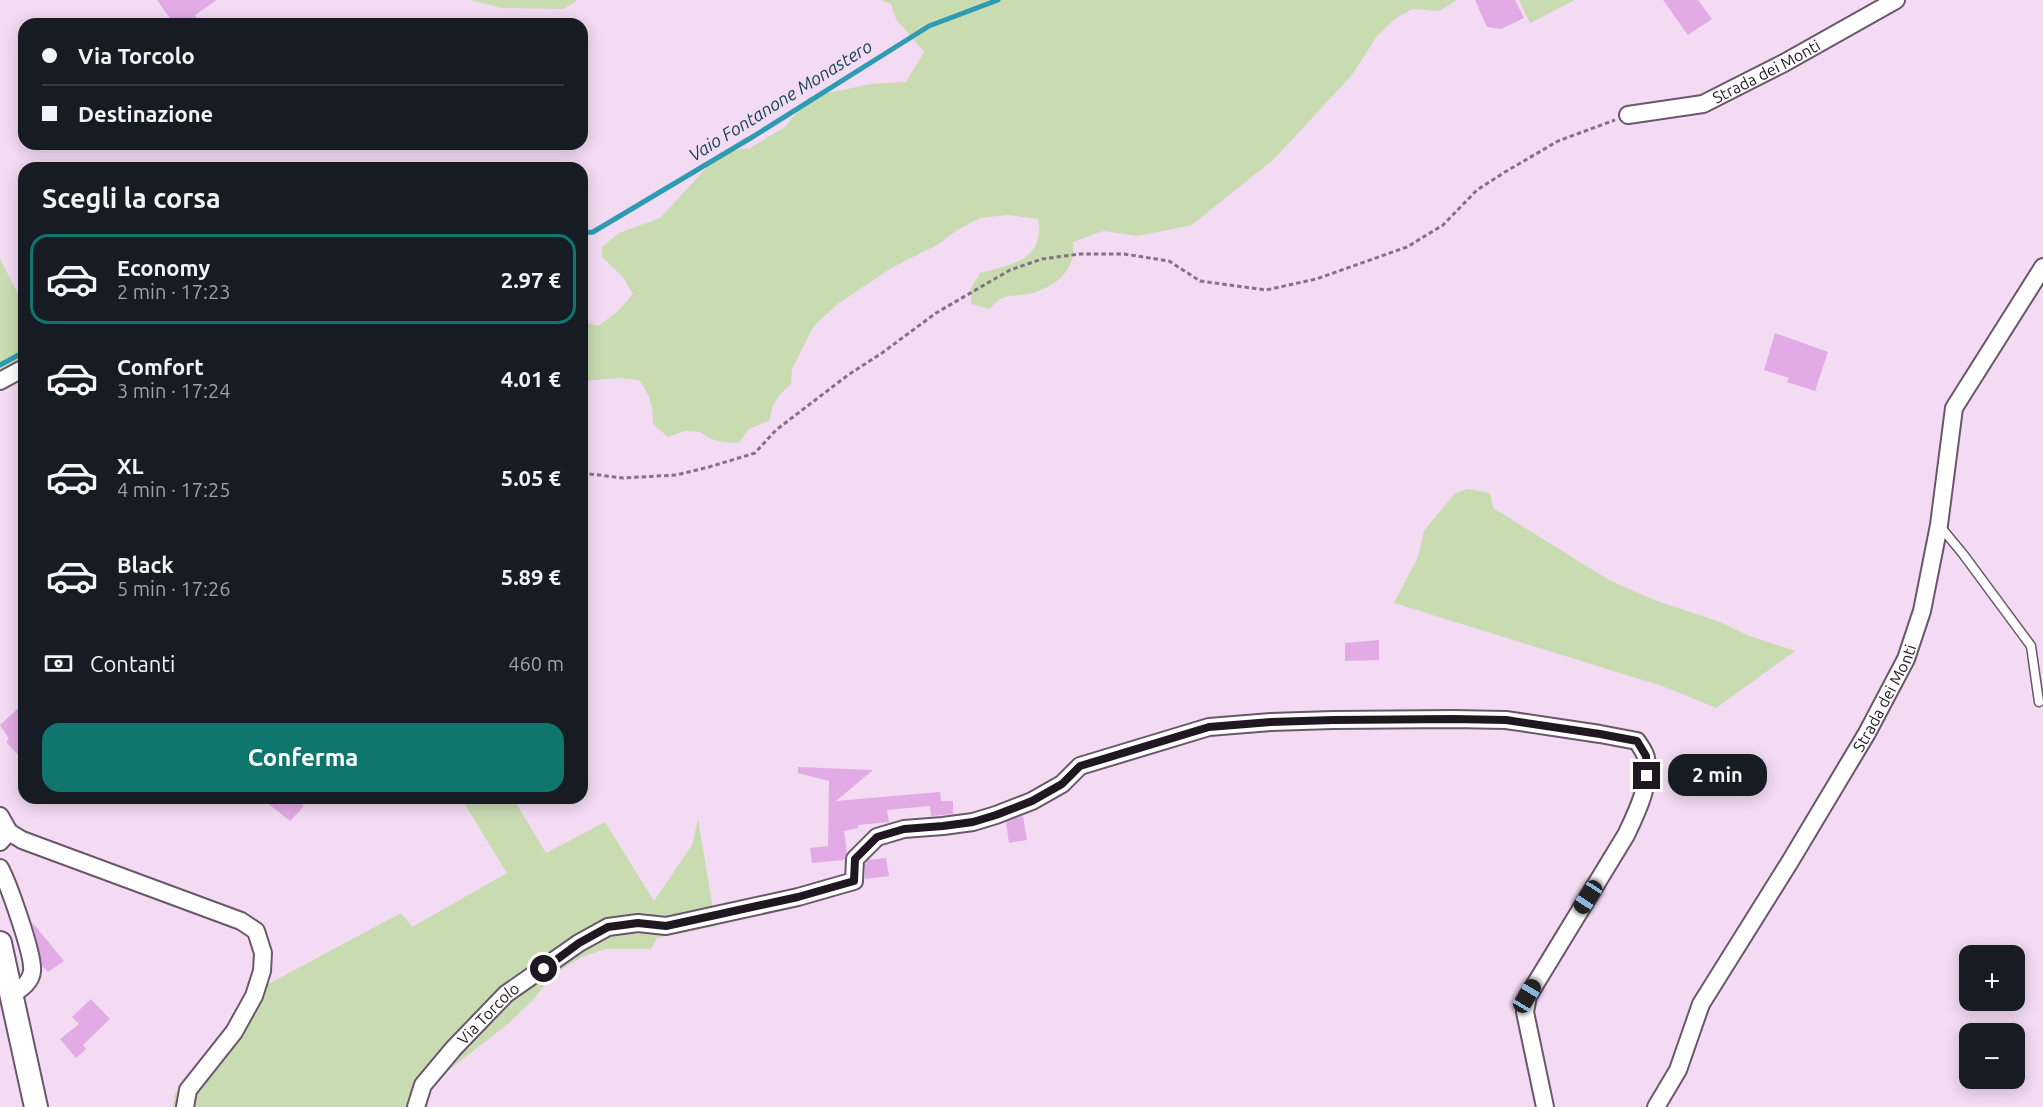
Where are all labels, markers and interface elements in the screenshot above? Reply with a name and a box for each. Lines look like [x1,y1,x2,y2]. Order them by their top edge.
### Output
water label: Vaio Fontanone Monastero [685,35,875,165]
street label: Strada dei Monti [1710,36,1823,107]
text: Via Torcolo [78,43,195,68]
text: Destinazione [78,101,213,126]
text: Scegli la corsa [42,183,221,213]
icon: car [45,252,99,306]
text: Economy [117,255,210,280]
text: 2.97 € [501,267,561,292]
text: 2 min · 17:23 [117,280,231,303]
icon: car [45,351,99,405]
text: Comfort [117,354,204,379]
text: 4.01 € [501,366,561,391]
text: 3 min · 17:24 [117,379,231,402]
icon: car [45,450,99,504]
text: XL [117,453,144,478]
text: 5.05 € [501,465,561,490]
text: 4 min · 17:25 [117,478,231,501]
icon: car [45,549,99,603]
text: Black [117,552,174,577]
text: 5.89 € [501,564,561,589]
text: 5 min · 17:26 [117,577,231,600]
street label: Strada dei Monti [1849,642,1919,755]
icon: cash [42,647,75,680]
text: Contanti [90,651,175,676]
text: 460 m [508,652,564,675]
button: Conferma [42,723,564,792]
callout: 2 min [1668,755,1767,797]
route end [1633,762,1660,789]
text: 2 min [1692,763,1743,786]
car [1571,877,1605,917]
map controls [1959,945,2025,1089]
button: + [1959,945,2025,1011]
route start [530,955,557,982]
car [1510,976,1544,1016]
street label: Via Torcolo [453,979,523,1048]
button: − [1959,1023,2025,1089]

